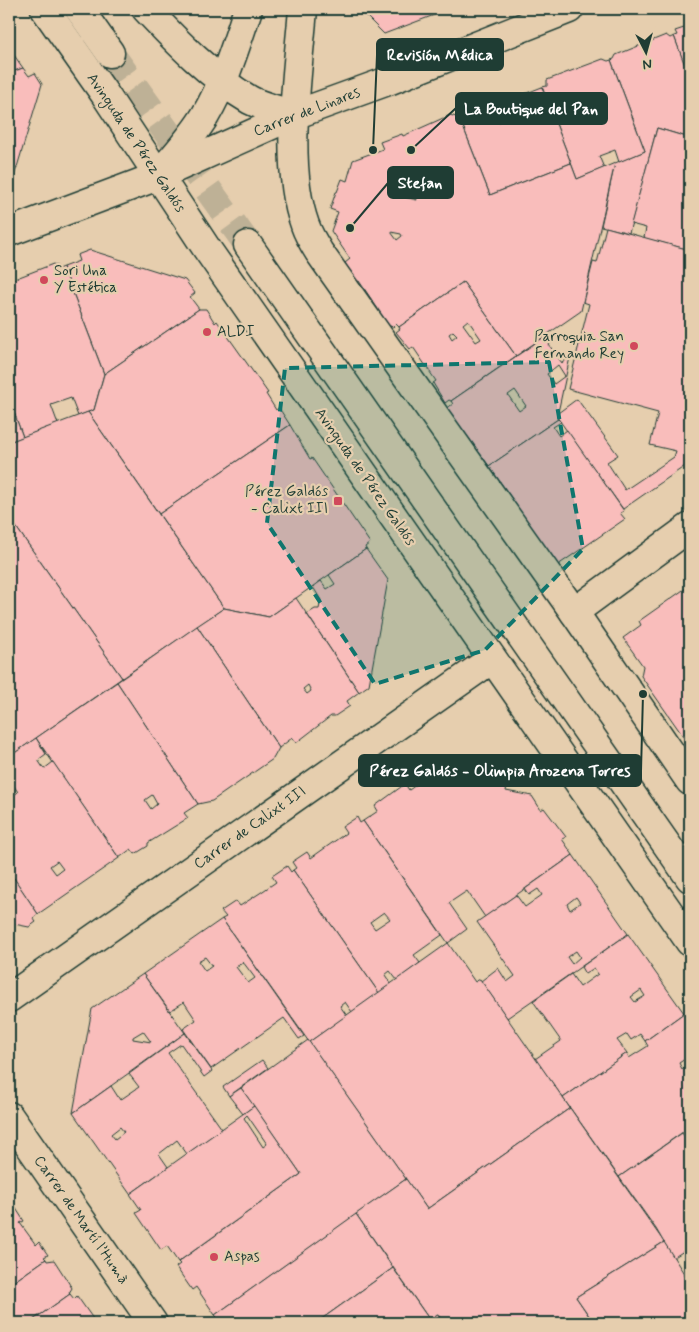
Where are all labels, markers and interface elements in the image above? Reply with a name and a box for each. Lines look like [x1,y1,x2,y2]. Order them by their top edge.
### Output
north arrow [622,28,672,78]
callout: Revisión Médica [377,39,503,70]
text: Revisión Médica [387,45,493,66]
text: N [642,54,653,73]
street label: Avinguda de Pérez Galdós [81,69,190,217]
street label: Carrer de Linares [251,82,363,142]
callout: La Boutique del Pan [456,93,607,124]
text: La Boutique del Pan [464,99,598,120]
callout: Stefan [388,167,453,198]
text: Stefan [398,173,442,194]
place label: Sori Una Y Estética [54,261,117,298]
marker: Sori Una Y Estética [38,274,50,286]
place label: ALDI [217,322,255,342]
marker: ALDI [201,326,213,338]
place label: Parroquia San Fernando Rey [534,327,624,364]
marker: Parroquia San Fernando Rey [628,340,640,352]
street label: Avinguda de Pérez Galdós [309,404,420,551]
place label: Pérez Galdós - Calixt III [245,482,328,519]
marker: Pérez Galdós - Calixt III [332,495,344,507]
callout: Pérez Galdós - Olimpia Arozena Torres [359,755,641,786]
text: Pérez Galdós - Olimpia Arozena Torres [369,761,631,782]
street label: Carrer de Calixt III [190,782,310,874]
street label: Carrer de Martí l’Humà [29,1152,133,1288]
place label: Aspas [224,1247,260,1267]
marker: Aspas [208,1251,220,1263]

